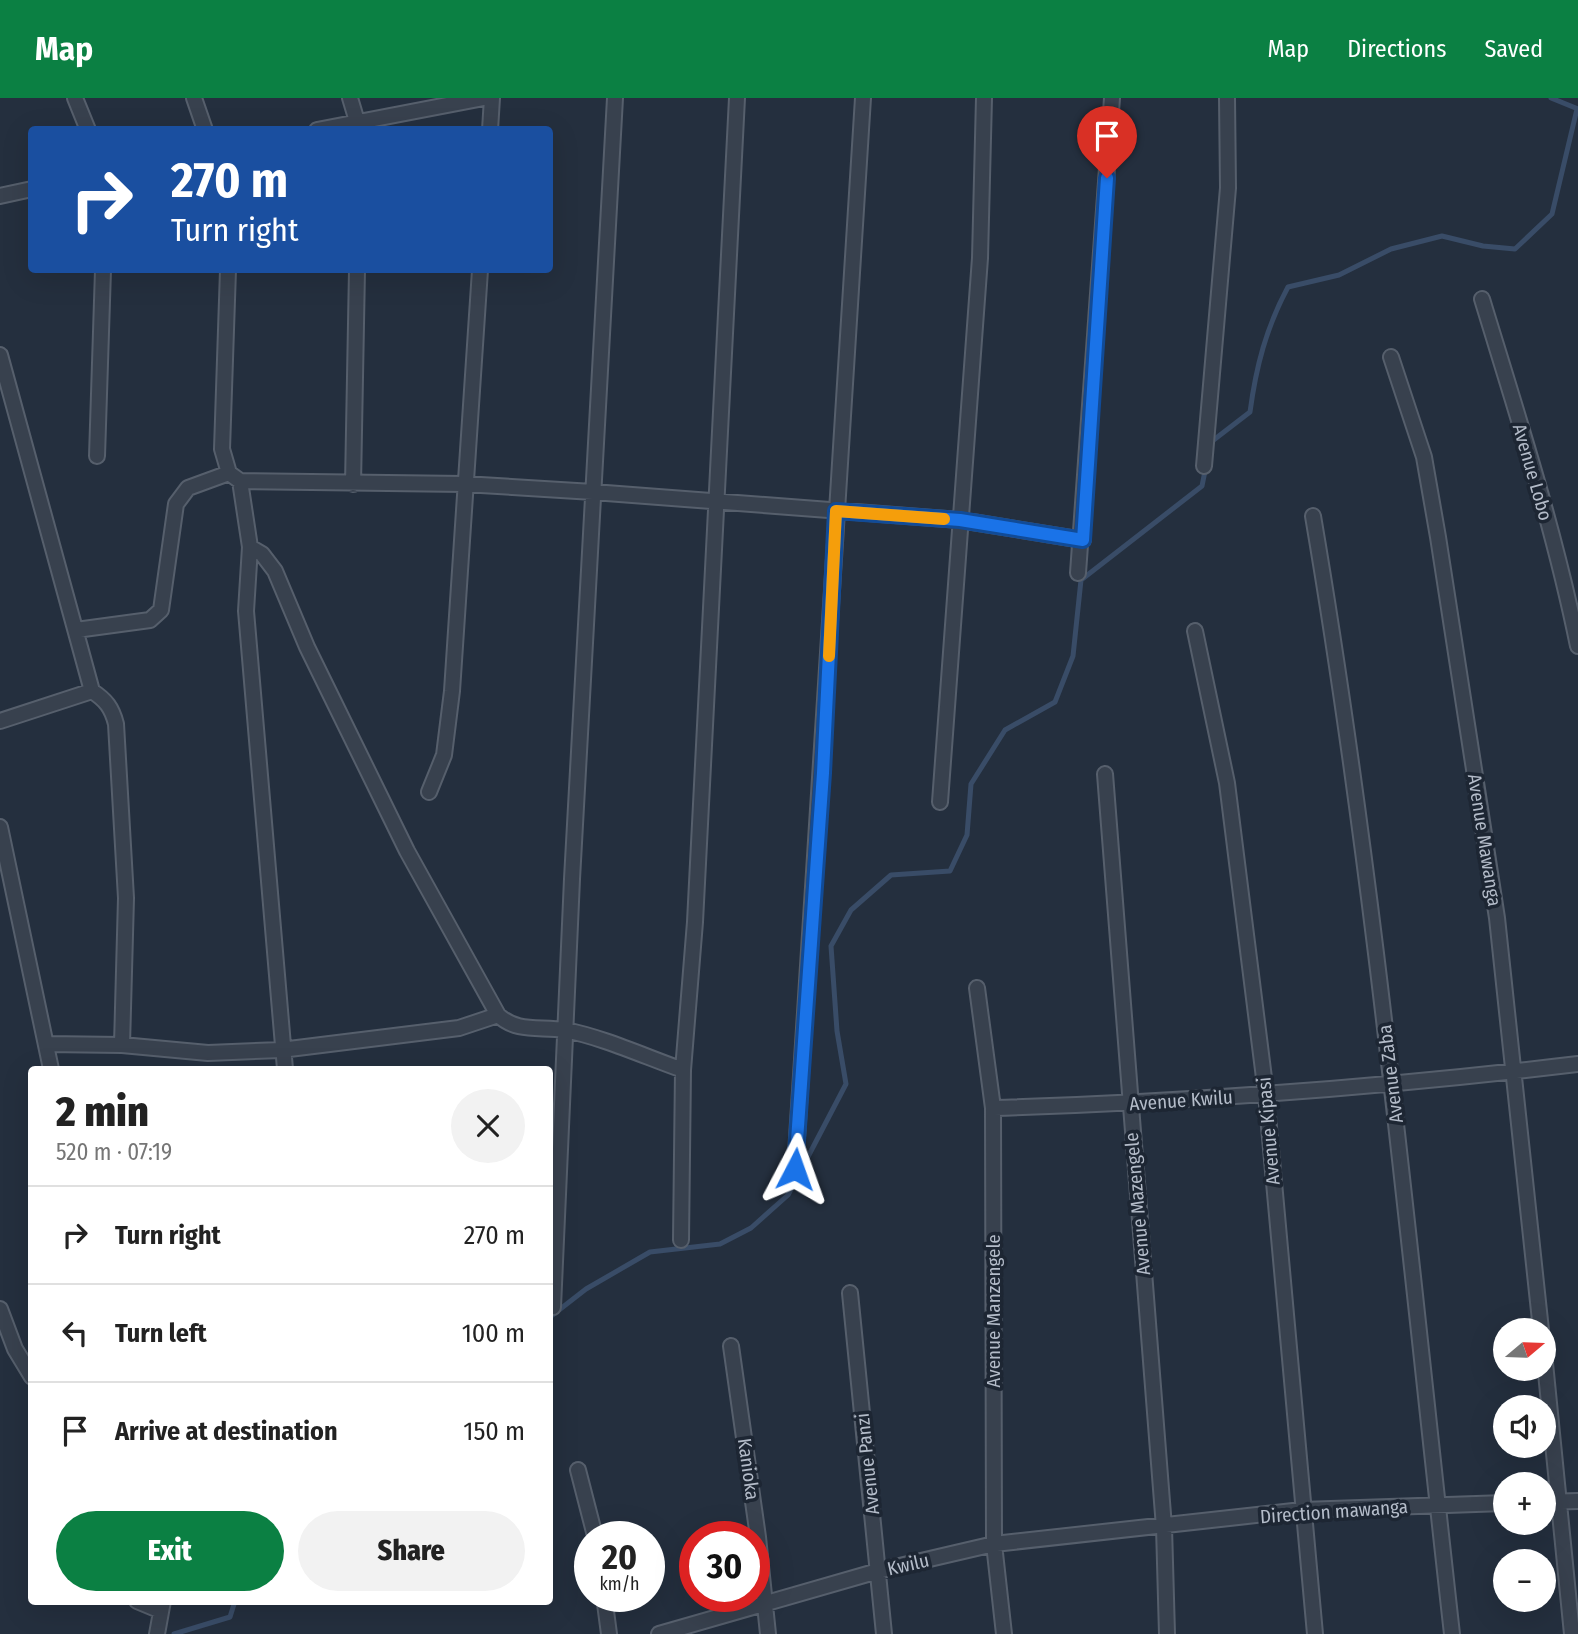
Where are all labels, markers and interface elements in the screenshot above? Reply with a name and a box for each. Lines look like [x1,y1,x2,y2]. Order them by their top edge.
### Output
text: Map [35,29,93,69]
text: Map [1268,35,1309,63]
text: Directions [1347,35,1446,63]
text: Saved [1484,35,1543,63]
pin [1077,106,1137,178]
icon: arrive [1088,117,1126,155]
text: 270 m [171,151,288,210]
icon: right [56,154,147,245]
text: Turn right [171,211,298,249]
street label: Avenue Lobo [1508,421,1557,523]
street label: Avenue Mawanga [1463,772,1506,908]
street label: Avenue Zaba [1373,1023,1408,1124]
street label: Avenue Kipasi [1252,1076,1285,1186]
street label: Avenue Kwilu [1128,1085,1234,1116]
text: 2 min [56,1087,149,1137]
button: close [451,1089,525,1163]
street label: Avenue Mazengele [1120,1131,1155,1276]
position arrow [758,1132,832,1206]
text: 520 m · 07:19 [56,1138,172,1166]
icon: right [56,1216,94,1254]
text: Turn right [115,1220,221,1251]
text: 270 m [464,1220,525,1251]
street label: Avenue Manzengele [982,1234,1005,1388]
icon: left [56,1314,94,1352]
text: Turn left [115,1318,207,1349]
text: 100 m [462,1318,525,1349]
north arrow [1493,1318,1556,1381]
map controls [1493,1318,1556,1612]
button: sound [1493,1395,1556,1458]
icon: arrive [56,1412,94,1450]
street label: Avenue Panzi [851,1412,884,1516]
text: Arrive at destination [115,1416,338,1447]
text: 150 m [463,1416,525,1447]
street label: Kanioka [733,1437,764,1501]
button: + [1493,1472,1556,1535]
street label: Direction mawanga [1259,1495,1409,1528]
button: Exit [56,1511,284,1591]
button: Share [298,1511,525,1591]
speed limit sign: 30 [679,1521,770,1612]
text: 20 [602,1536,637,1578]
street label: Kwilu [885,1549,931,1580]
button: − [1493,1549,1556,1612]
text: km/h [599,1573,640,1595]

